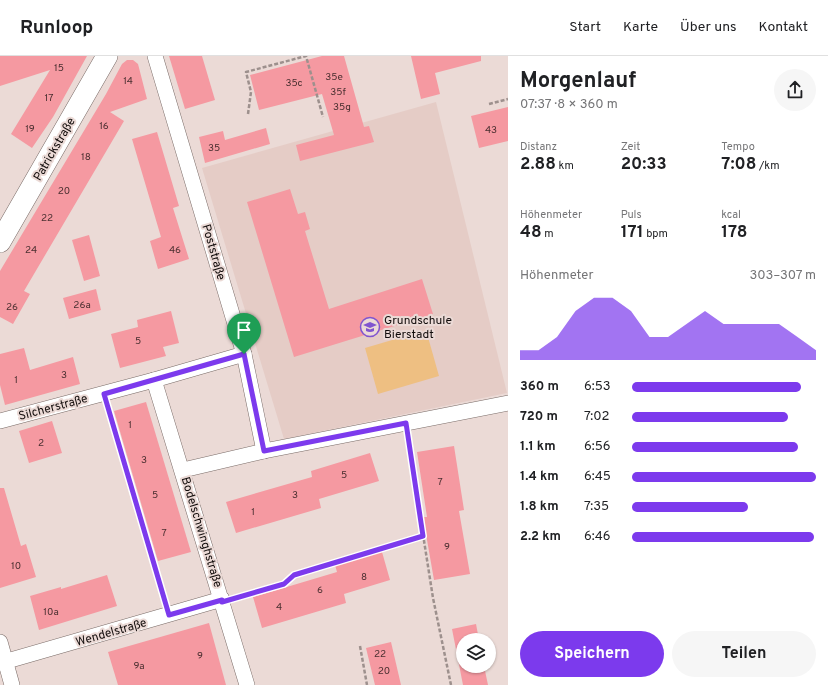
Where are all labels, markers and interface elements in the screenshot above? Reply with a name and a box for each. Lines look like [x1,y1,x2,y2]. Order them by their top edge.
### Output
text: Runloop [20,16,93,40]
text: Start [569,19,601,36]
text: Karte [623,19,658,36]
text: Über uns [680,19,737,36]
text: Kontakt [759,19,808,36]
house number: 15 [54,62,64,75]
text: Morgenlauf [520,68,636,95]
button: share [774,69,816,111]
house number: 35e [325,71,343,84]
house number: 14 [123,75,133,88]
house number: 35c [285,77,303,90]
house number: 35f [330,86,346,99]
house number: 17 [45,92,53,105]
text: 07:37 · 8 × 360 m [520,97,618,113]
house number: 35g [333,101,351,114]
street label: Patrickstraße [30,115,79,184]
house number: 16 [99,120,109,133]
house number: 19 [25,123,35,136]
house number: 43 [485,124,497,137]
text: Distanz [520,140,557,154]
text: Zeit [621,140,640,154]
text: Tempo [721,140,755,154]
house number: 35 [208,142,220,155]
house number: 18 [81,151,91,164]
text: 2.88 [520,154,556,176]
text: 20:33 [621,154,667,176]
text: 7:08 [721,154,757,176]
text: km [556,159,574,173]
text: /km [757,159,780,173]
house number: 20 [58,185,70,198]
text: Höhenmeter [520,208,582,222]
text: Puls [621,208,642,222]
text: kcal [721,208,741,222]
house number: 22 [41,212,53,225]
street label: Poststraße [197,222,229,282]
text: 48 [520,222,542,244]
text: 171 [621,222,644,244]
text: 178 [721,222,747,244]
text: m [542,227,554,241]
text: bpm [644,227,668,241]
house number: 24 [25,244,37,257]
house number: 46 [169,244,181,257]
text: Höhenmeter [520,268,594,284]
text: 303–307 m [750,268,816,284]
house number: 26a [73,299,91,312]
house number: 26 [6,301,18,314]
pin [227,313,261,354]
place label: Grundschule Bierstadt [384,313,452,343]
school or university icon: Grundschule Bierstadt [359,316,381,338]
icon: arrive [233,319,255,341]
house number: 5 [135,335,141,348]
house number: 3 [61,369,67,382]
house number: 1 [14,374,18,387]
text: 360 m [520,379,559,395]
text: 6:53 [584,379,611,395]
street label: Silcherstraße [17,391,90,425]
text: 720 m [520,409,558,425]
text: 7:02 [584,409,610,425]
house number: 1 [128,419,132,432]
house number: 2 [38,437,44,450]
text: 1.1 km [520,439,556,455]
text: 6:56 [584,439,611,455]
house number: 3 [141,454,147,467]
house number: 5 [341,469,347,482]
text: 1.4 km [520,469,559,485]
text: 6:45 [584,469,611,485]
street label: Bodelschwinghstraße [177,475,225,590]
house number: 7 [437,476,443,489]
house number: 5 [152,489,158,502]
house number: 3 [292,489,298,502]
text: 1.8 km [520,499,559,515]
text: 7:35 [584,499,609,515]
house number: 1 [251,506,255,519]
house number: 7 [161,527,167,540]
text: 2.2 km [520,529,561,545]
text: 6:46 [584,529,611,545]
house number: 9 [444,541,450,554]
house number: 10 [11,560,21,573]
house number: 8 [361,571,367,584]
house number: 6 [317,584,323,597]
house number: 4 [276,601,282,614]
house number: 10a [43,606,59,619]
street label: Wendelstraße [74,615,149,651]
button: Speichern [520,631,664,677]
button: Teilen [672,631,816,677]
map controls [456,633,496,673]
button: layers [456,633,496,673]
house number: 22 [374,648,386,661]
house number: 9 [197,650,203,663]
house number: 9a [133,660,145,673]
house number: 20 [378,665,390,678]

